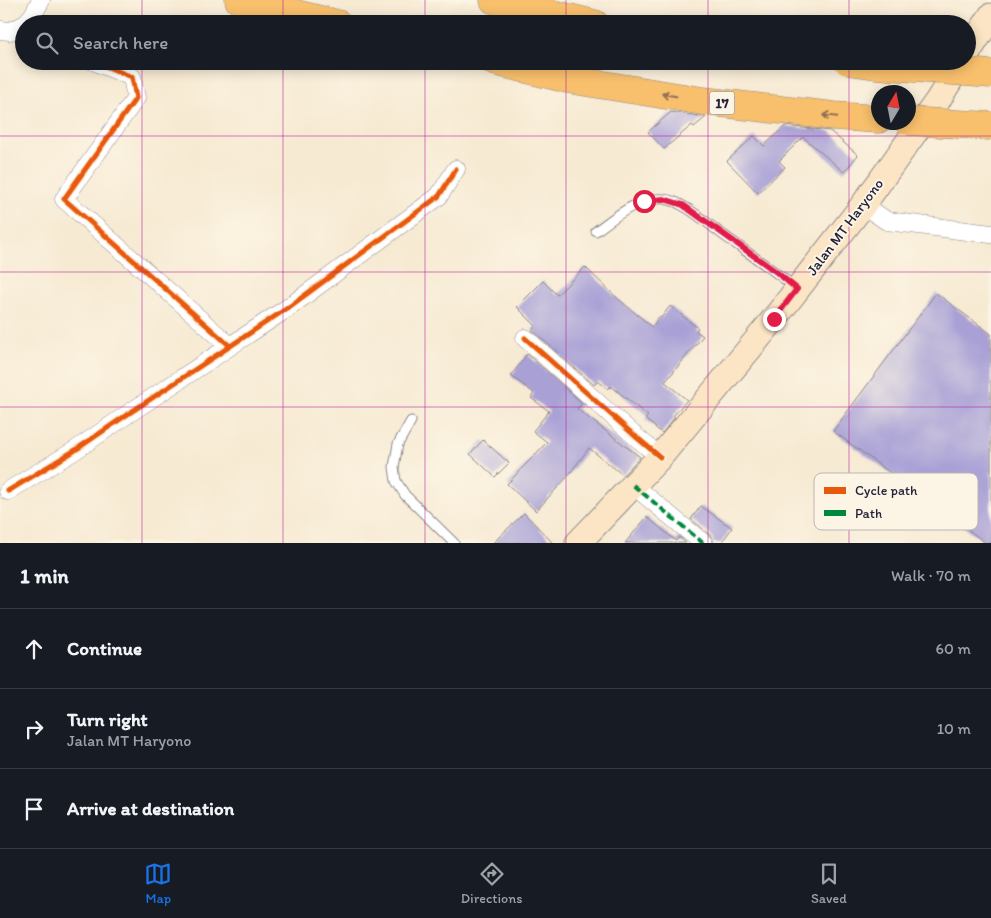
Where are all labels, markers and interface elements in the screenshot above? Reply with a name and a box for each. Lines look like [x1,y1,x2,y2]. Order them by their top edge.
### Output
search box [15,15,976,70]
icon: search [33,29,61,57]
text: Search here [73,31,168,54]
north arrow [871,85,916,130]
one-way arrow [661,90,677,100]
road number: 17 [710,92,734,115]
one-way arrow [822,111,838,121]
street label: Jalan MT Haryono [803,175,887,279]
route start [633,190,656,213]
route end [763,308,786,331]
legend [814,473,978,530]
text: Cycle path [855,482,918,499]
text: Path [855,505,882,522]
text: 1 min [20,563,69,588]
text: Walk · 70 m [891,566,971,585]
icon: ahead [20,635,48,663]
text: Continue [67,637,142,660]
text: 60 m [936,639,971,658]
text: Turn right [67,708,148,731]
icon: right [20,715,48,743]
text: 10 m [937,719,971,738]
text: Jalan MT Haryono [67,731,191,750]
icon: arrive [20,795,48,823]
text: Arrive at destination [67,797,234,820]
tab: Map [144,860,172,907]
tab: Directions [461,860,522,907]
tab: Saved [811,860,847,907]

